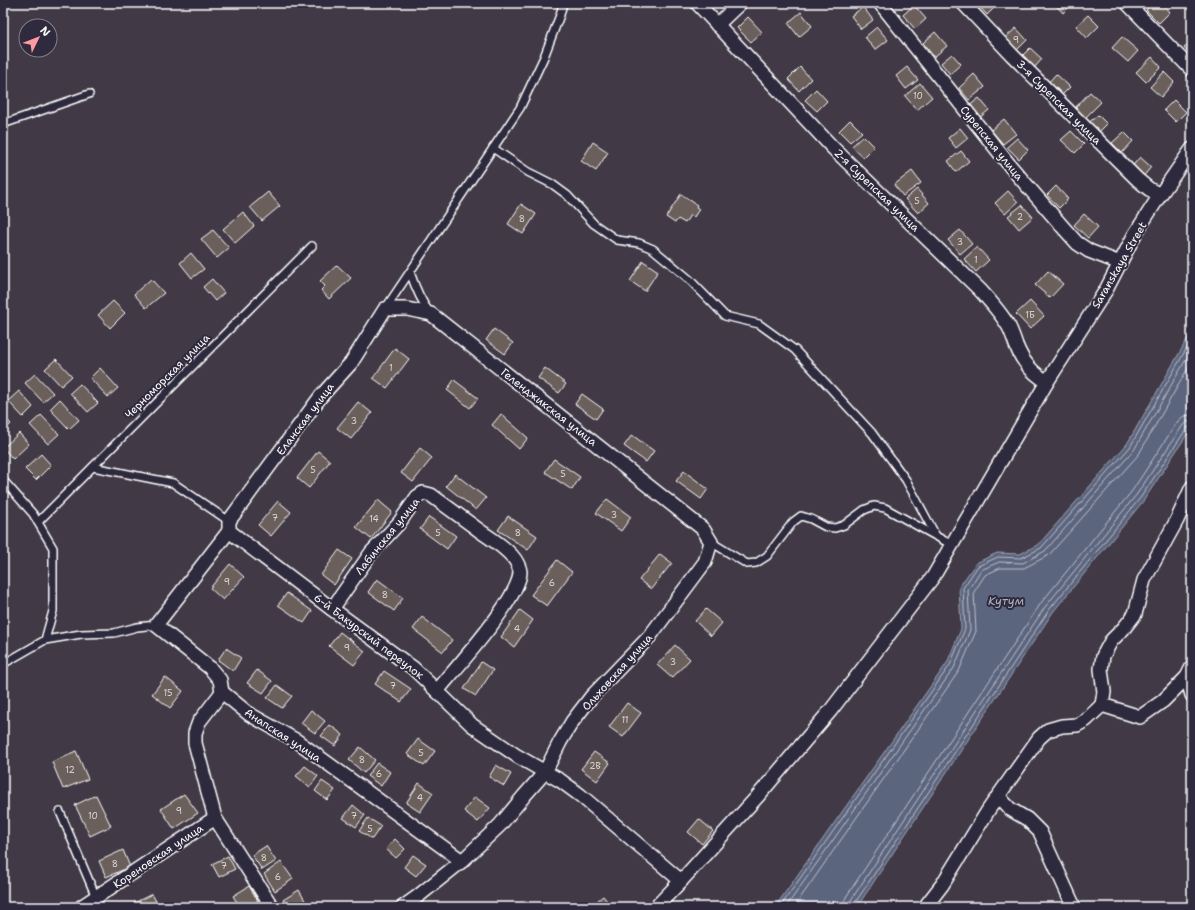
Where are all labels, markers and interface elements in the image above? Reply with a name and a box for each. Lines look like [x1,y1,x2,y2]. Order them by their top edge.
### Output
north arrow [18,18,58,58]
text: N [36,23,54,40]
house number: 9 [1013,34,1019,46]
street label: 3-я Сурепская улица [1013,57,1104,148]
house number: 10 [913,90,923,102]
street label: Сурепская улица [957,103,1027,184]
street label: 2-я Сурепская улица [831,146,923,235]
house number: 5 [914,195,920,207]
house number: 2 [1017,211,1023,223]
house number: 8 [519,213,525,225]
street label: Saranskaya Street [1089,219,1150,311]
house number: 3 [957,236,963,248]
house number: 1 [974,254,978,266]
house number: 1Б [1025,309,1035,321]
street label: Черноморская улица [122,331,213,422]
house number: 1 [389,362,393,374]
street label: Геленджикская улица [498,365,600,450]
street label: Еланская улица [273,380,338,459]
house number: 3 [351,415,357,427]
house number: 5 [310,464,316,476]
house number: 5 [560,468,566,480]
street label: Лабинская улица [352,495,423,578]
house number: 3 [611,509,617,521]
house number: 7 [272,512,278,524]
house number: 14 [369,513,379,525]
house number: 5 [435,527,441,539]
house number: 8 [515,527,521,539]
house number: 9 [224,576,230,588]
house number: 6 [549,577,555,589]
house number: 8 [382,589,388,601]
street label: 6-й Бакурский переулок [311,590,427,683]
water label: Кутум [988,593,1024,609]
house number: 4 [514,623,520,635]
street label: Ольховская улица [579,631,656,714]
house number: 9 [344,642,350,654]
house number: 3 [670,656,676,668]
house number: 7 [390,680,396,692]
house number: 15 [163,687,173,699]
street label: Анапская улица [242,705,324,766]
house number: 11 [621,714,629,726]
house number: 5 [418,747,424,759]
house number: 8 [359,754,365,766]
house number: 2В [589,760,601,772]
house number: 12 [65,764,75,776]
house number: 6 [376,768,382,780]
house number: 4 [417,792,423,804]
house number: 9 [176,805,182,817]
house number: 10 [88,810,98,822]
house number: 7 [351,810,357,822]
street label: Кореновская улица [110,821,206,892]
house number: 5 [367,823,373,835]
house number: 8 [261,852,267,864]
house number: 8 [112,858,118,870]
house number: 7 [221,860,227,872]
house number: 6 [275,871,281,883]

